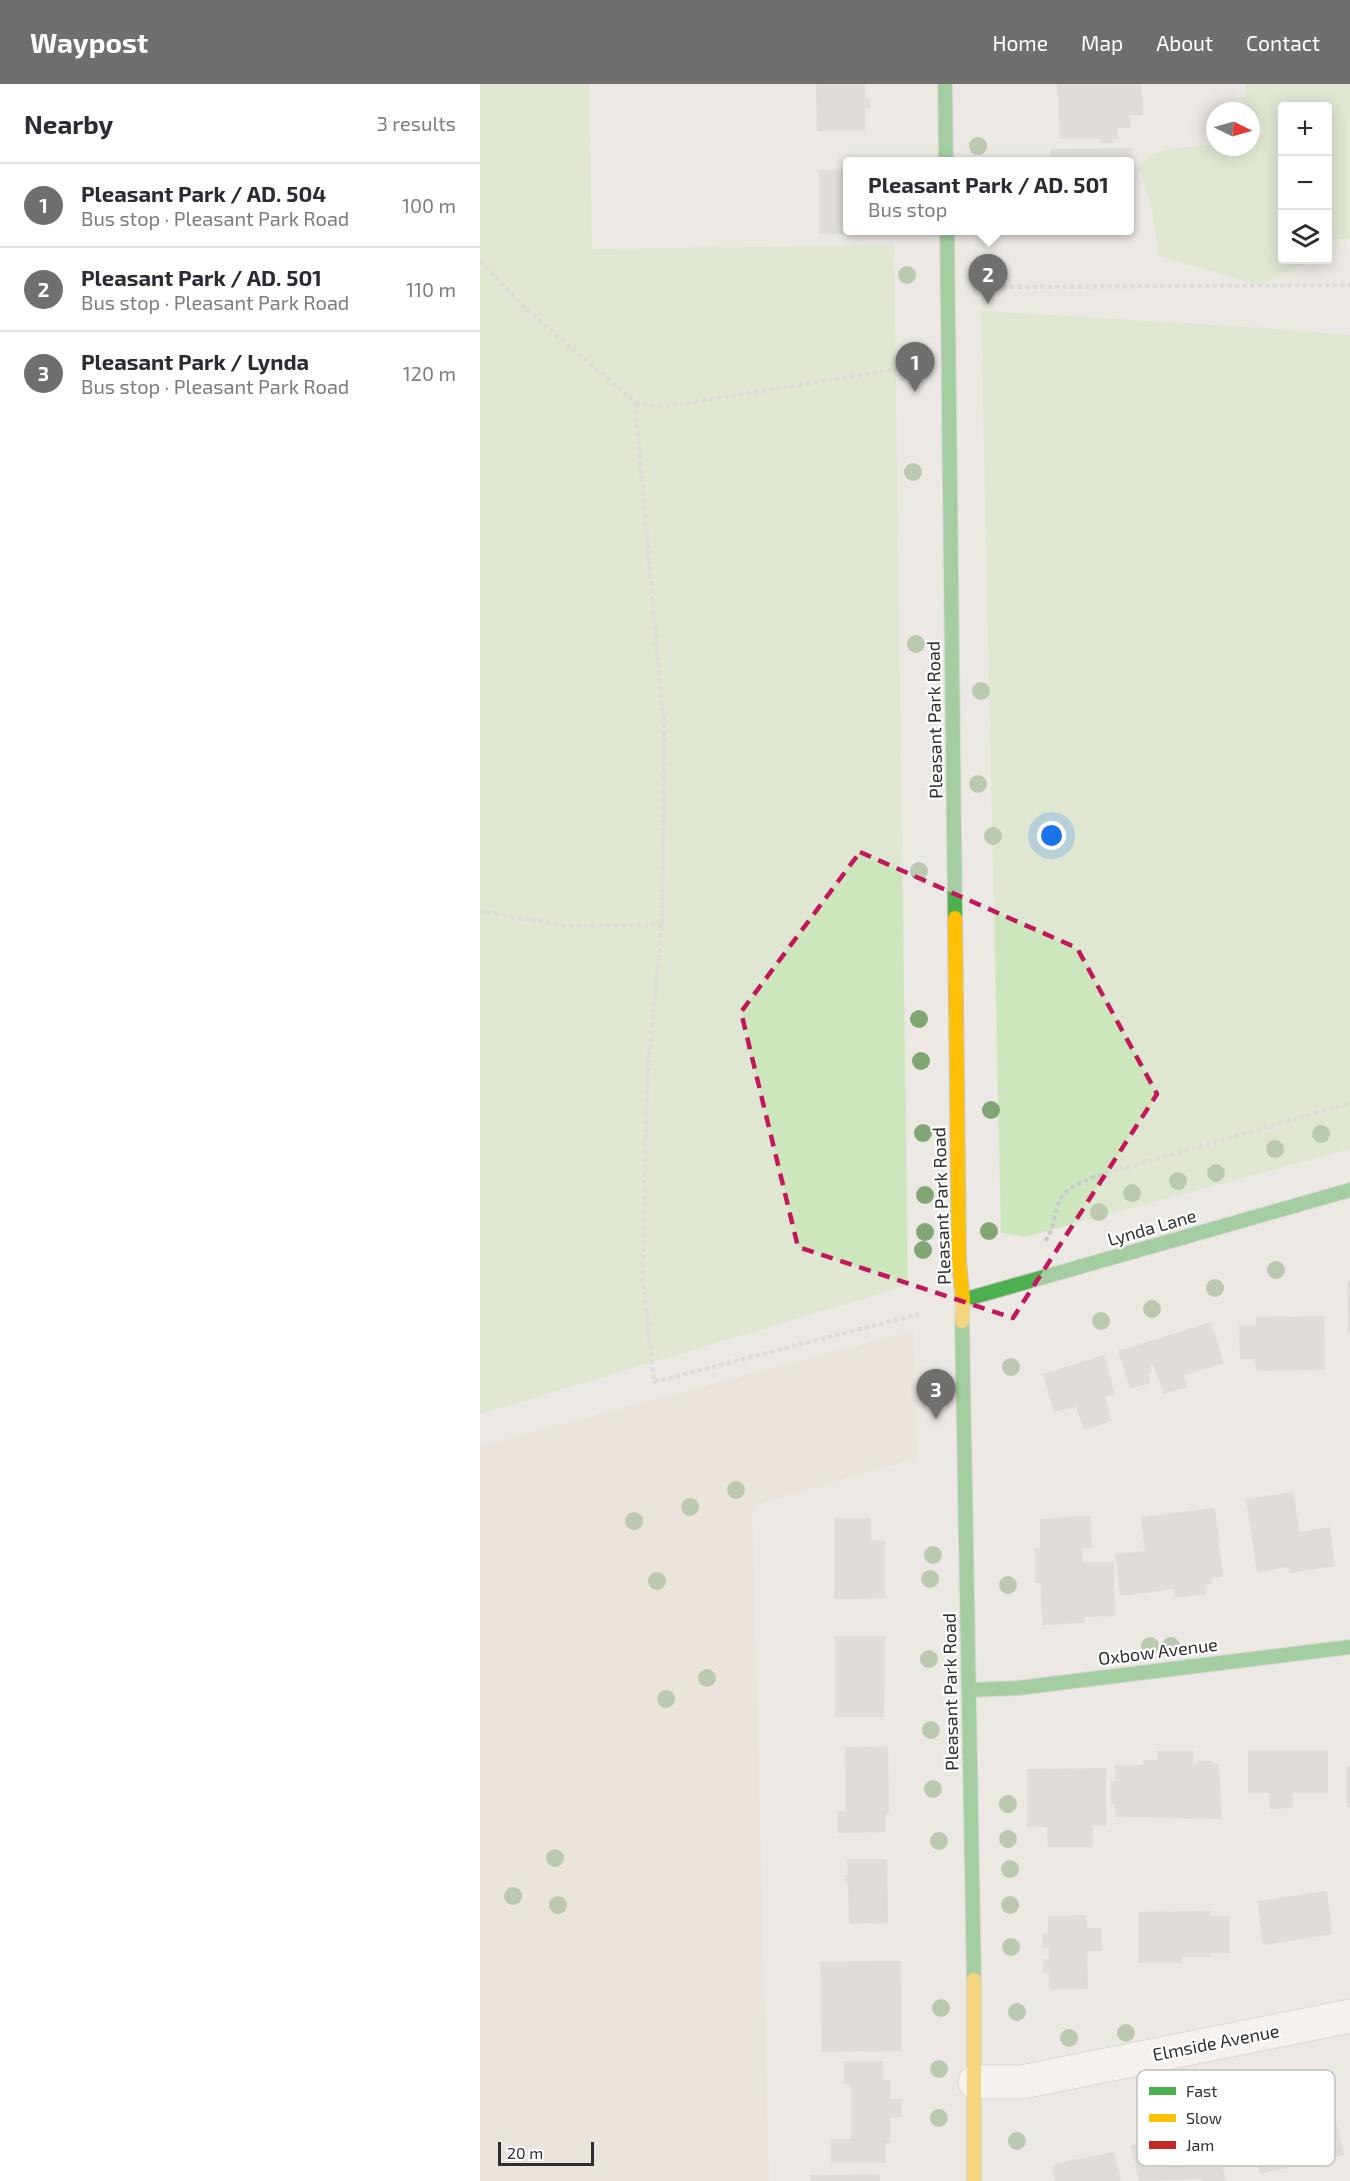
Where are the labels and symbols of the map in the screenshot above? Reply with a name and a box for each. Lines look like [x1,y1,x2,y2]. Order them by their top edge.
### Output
north arrow [1206,102,1260,156]
pin: 2 [968,254,1008,304]
pin: 1 [896,342,934,392]
street label: Pleasant Park Road [922,641,946,799]
your location [1037,821,1066,850]
street label: Pleasant Park Road [927,1127,955,1285]
street label: Lynda Lane [1105,1204,1199,1250]
pin: 3 [916,1370,956,1419]
street label: Pleasant Park Road [938,1613,962,1771]
street label: Oxbow Avenue [1097,1633,1219,1669]
street label: Elmside Avenue [1151,2019,1281,2065]
legend [1137,2070,1335,2166]
text: Fast [1186,2081,1217,2100]
text: Slow [1186,2108,1222,2127]
text: Jam [1186,2135,1214,2154]
scale bar [498,2139,594,2166]

